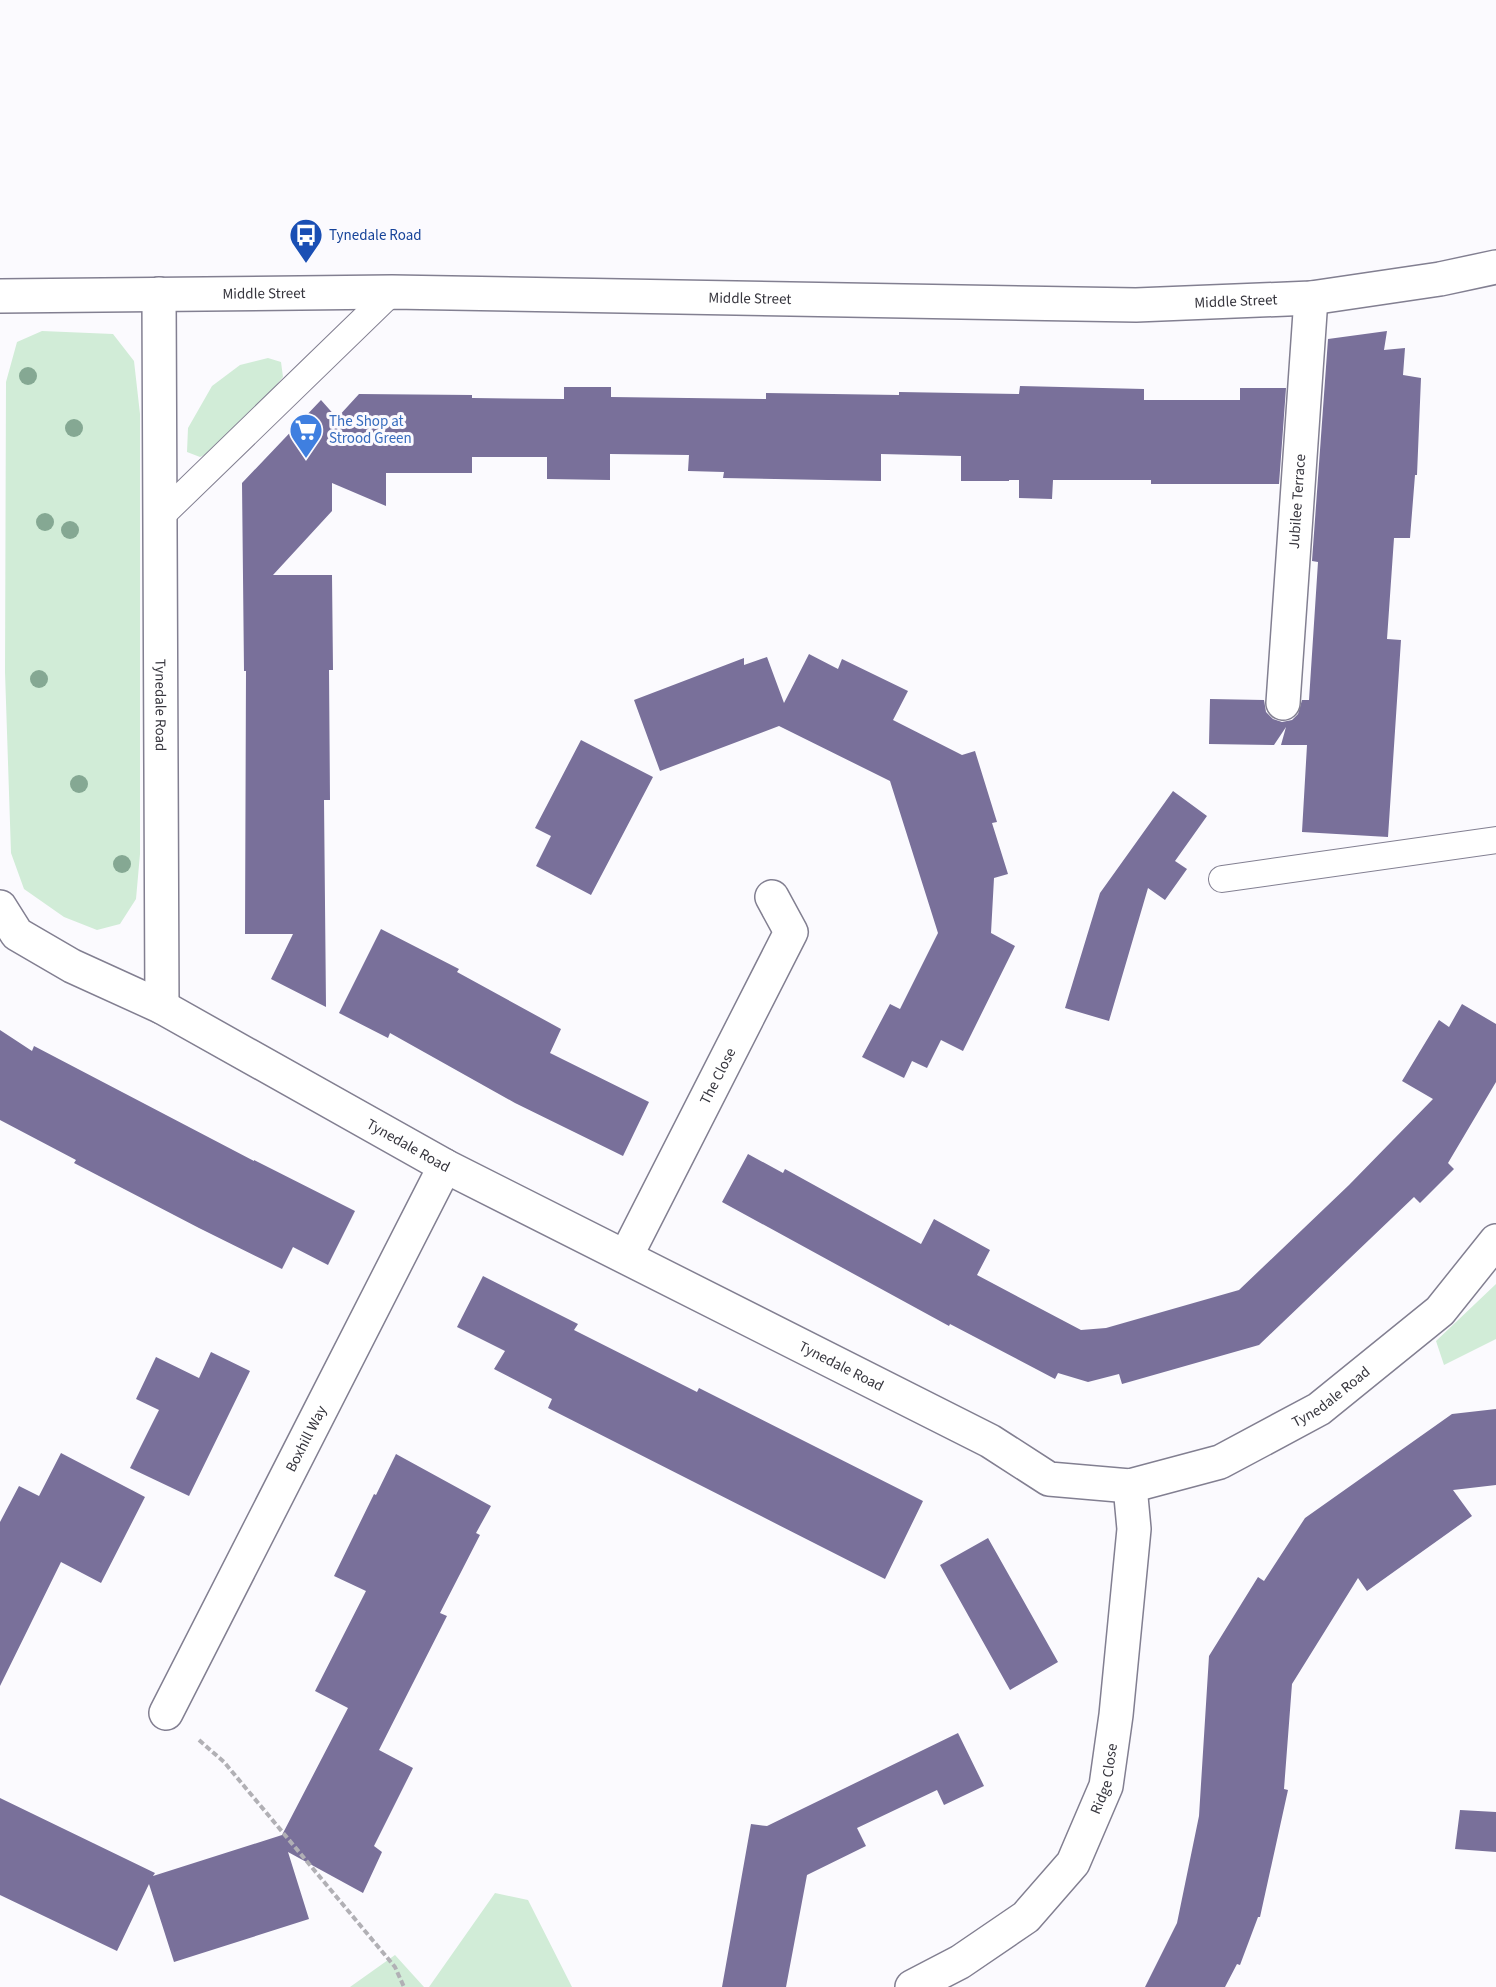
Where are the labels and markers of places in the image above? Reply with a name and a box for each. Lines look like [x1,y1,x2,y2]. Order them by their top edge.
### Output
bus stop icon: Tynedale Road [288,217,324,264]
place label: Tynedale Road [329,225,422,246]
place label: The Shop at Strood Green [329,411,412,449]
supermarket icon: The Shop at Strood Green [288,412,324,459]

